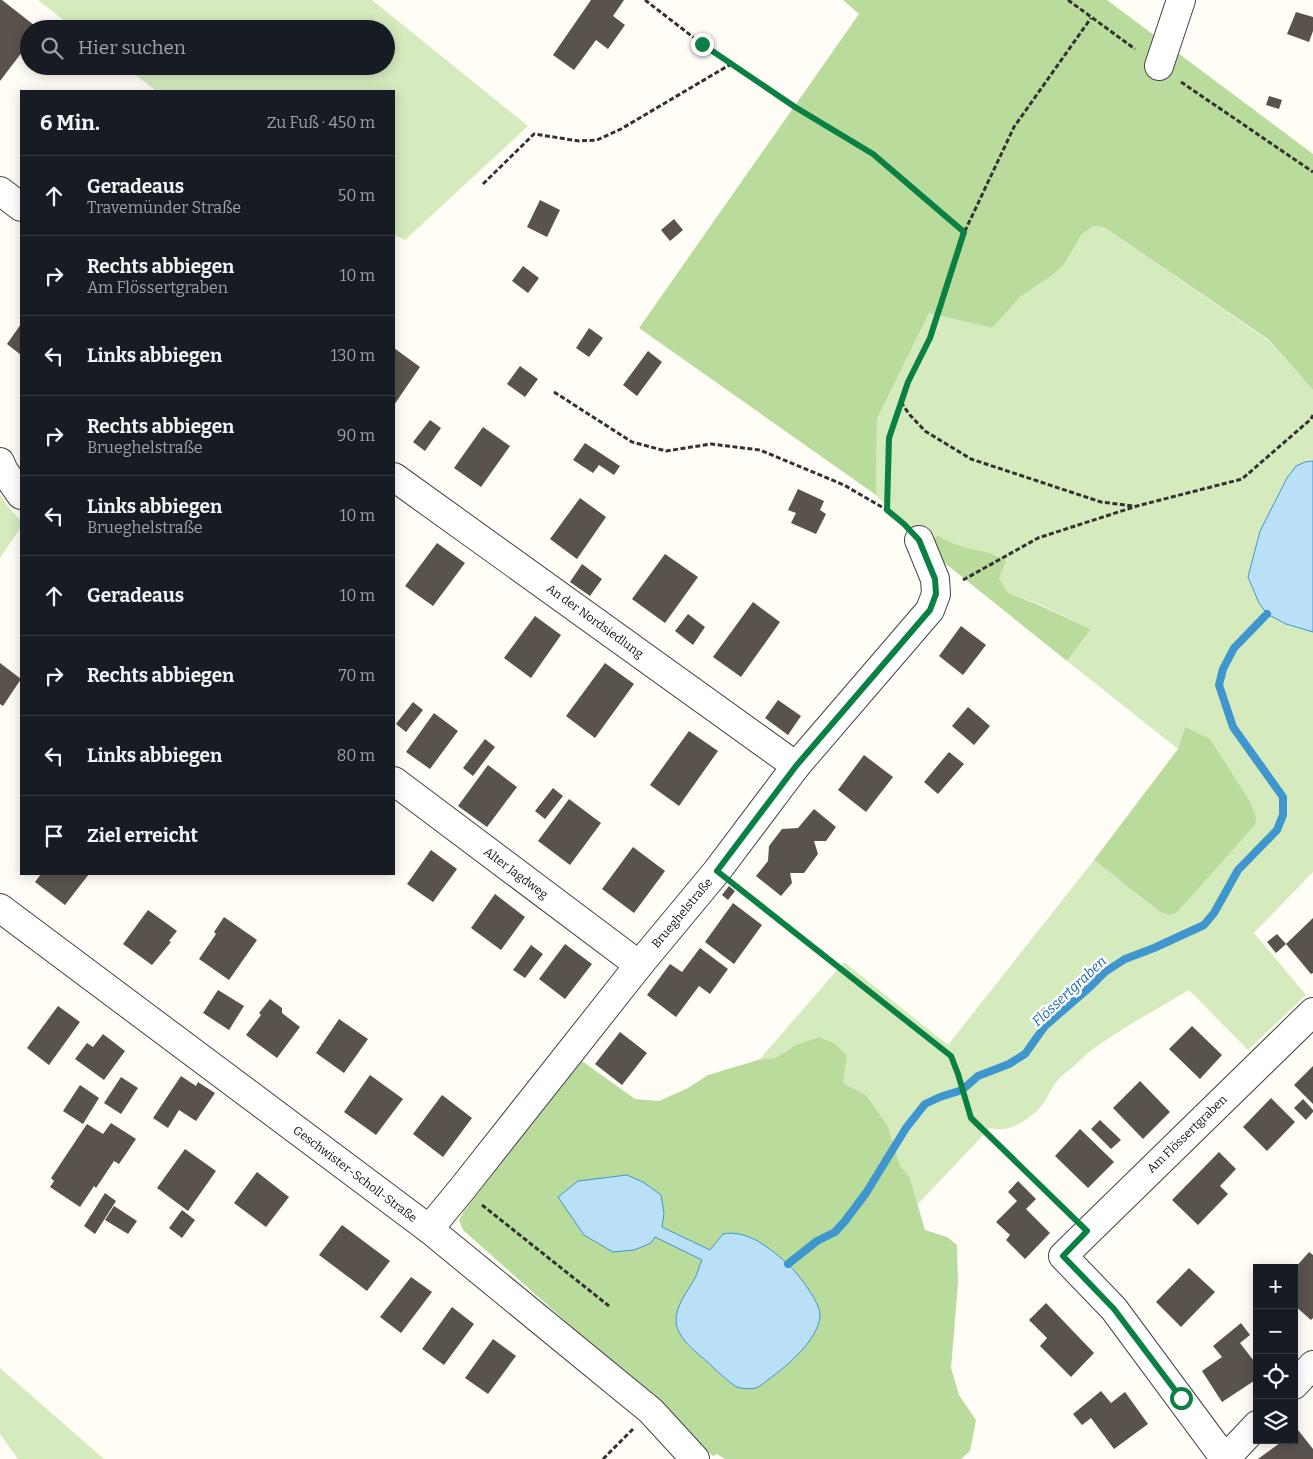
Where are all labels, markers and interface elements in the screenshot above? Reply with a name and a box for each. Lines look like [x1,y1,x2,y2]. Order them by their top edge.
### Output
search box [20,20,395,75]
route end [691,33,714,56]
icon: search [38,34,66,62]
text: Hier suchen [78,36,186,59]
text: 6 Min. [40,110,100,136]
text: Zu Fuß · 450 m [267,113,375,132]
text: Geradeaus [87,175,184,198]
icon: ahead [40,182,68,210]
text: 50 m [338,186,375,205]
text: Travemünder Straße [87,198,241,217]
text: Rechts abbiegen [87,255,234,278]
icon: right [40,262,68,290]
text: 10 m [340,266,375,285]
text: Am Flössertgraben [87,278,228,297]
icon: left [40,342,68,370]
text: Links abbiegen [87,344,222,367]
text: 130 m [331,346,375,365]
text: Rechts abbiegen [87,415,234,438]
icon: right [40,422,68,450]
text: 90 m [337,426,375,445]
text: Brueghelstraße [87,438,202,457]
text: Links abbiegen [87,495,222,518]
icon: left [40,502,68,530]
text: 10 m [340,506,375,525]
text: Brueghelstraße [87,518,202,537]
street label: An der Nordsiedlung [544,581,646,661]
icon: ahead [40,582,68,610]
text: Geradeaus [87,584,184,607]
text: 10 m [340,586,375,605]
icon: right [40,662,68,690]
text: Rechts abbiegen [87,664,234,687]
text: 70 m [339,666,375,685]
icon: left [40,742,68,770]
text: Links abbiegen [87,744,222,767]
text: 80 m [337,746,375,765]
icon: arrive [40,822,68,850]
text: Ziel erreicht [87,824,198,847]
street label: Alter Jagdweg [481,844,551,902]
street label: Brueghelstraße [649,875,715,951]
water label: Flössertgraben [1029,953,1110,1030]
street label: Am Flössertgraben [1144,1092,1230,1176]
street label: Geschwister-Scholl-Straße [290,1123,420,1225]
map controls [1253,1264,1298,1444]
button: + [1253,1264,1298,1309]
button: − [1253,1309,1298,1354]
button: locate [1253,1354,1298,1399]
route start [1170,1387,1193,1410]
button: layers [1253,1399,1298,1444]

